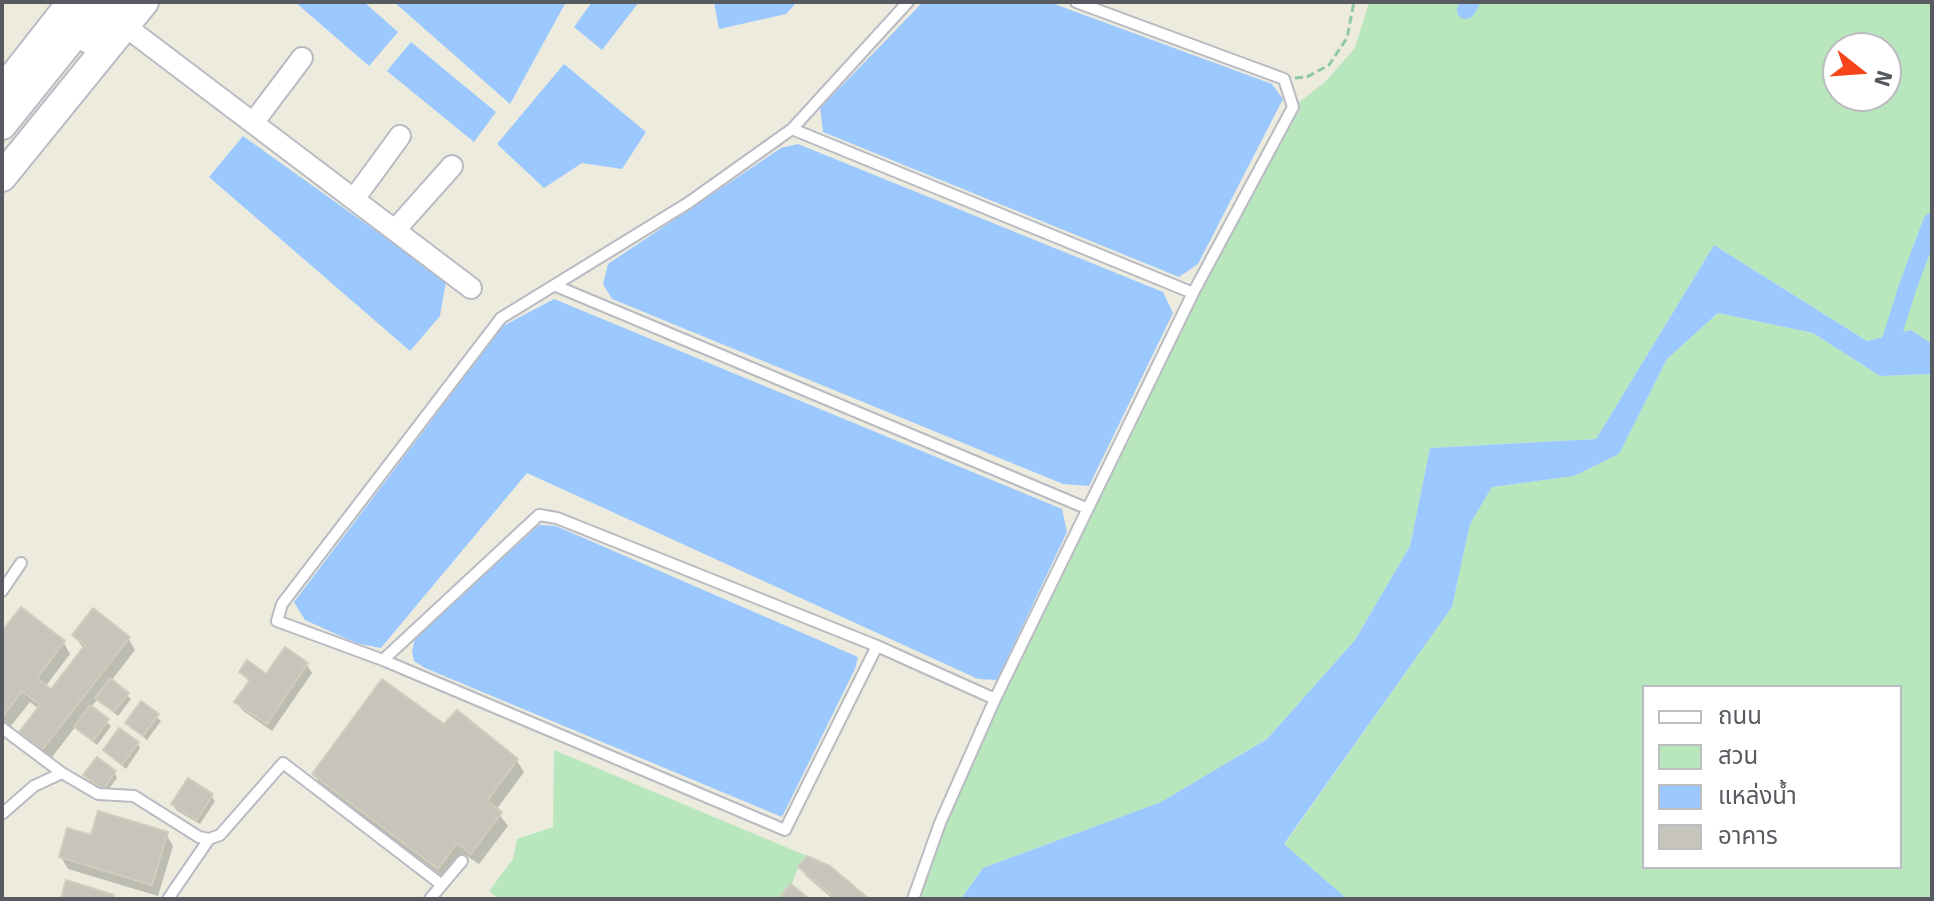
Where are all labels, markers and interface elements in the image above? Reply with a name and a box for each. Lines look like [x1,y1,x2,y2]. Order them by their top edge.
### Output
north arrow [1822,32,1902,112]
text: N [1868,67,1899,90]
legend [1642,685,1902,869]
text: ถนน [1718,701,1762,731]
text: สวน [1718,741,1758,771]
text: แหล่งน้ำ [1718,781,1797,811]
text: อาคาร [1718,821,1778,851]

